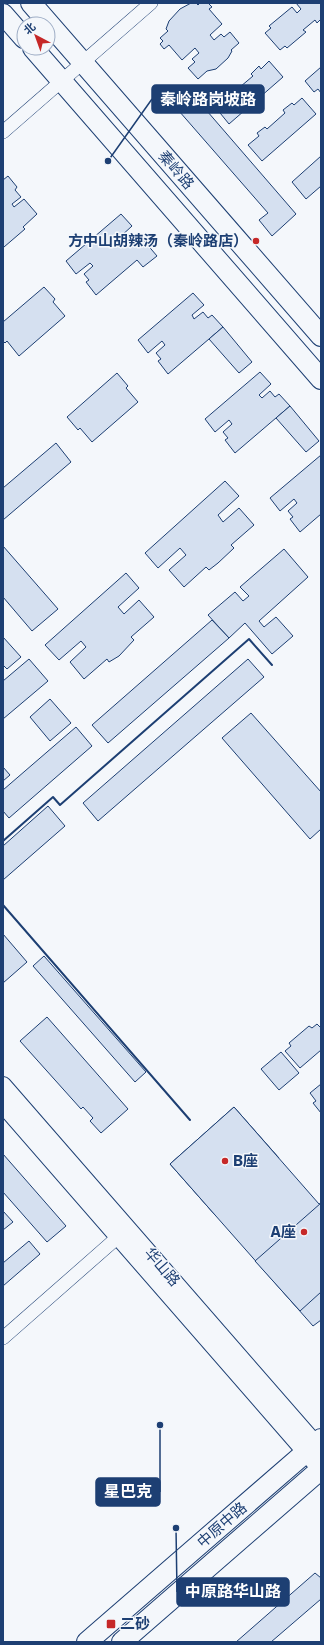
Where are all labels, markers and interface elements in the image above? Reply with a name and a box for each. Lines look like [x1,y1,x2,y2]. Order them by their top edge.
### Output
north arrow [16,16,56,56]
text: 北 [21,20,38,37]
callout: 秦岭路岗坡路 [152,85,264,113]
text: 秦岭路岗坡路 [160,89,256,108]
street label: 秦岭路 [155,146,198,192]
place label: 方中山胡辣汤（秦岭路店） [68,231,248,249]
marker: 方中山胡辣汤（秦岭路店） [251,236,261,246]
place label: B座 [233,1151,258,1169]
marker: B座 [220,1156,230,1166]
place label: A座 [270,1222,296,1240]
marker: A座 [299,1227,309,1237]
street label: 华山路 [141,1243,184,1289]
callout: 星巴克 [96,1478,160,1506]
text: 星巴克 [104,1481,152,1500]
street label: 中原中路 [193,1498,250,1551]
callout: 中原路华山路 [177,1578,289,1606]
text: 中原路华山路 [185,1581,281,1600]
place label: 二砂 [120,1614,150,1632]
marker: 二砂 [105,1618,117,1630]

